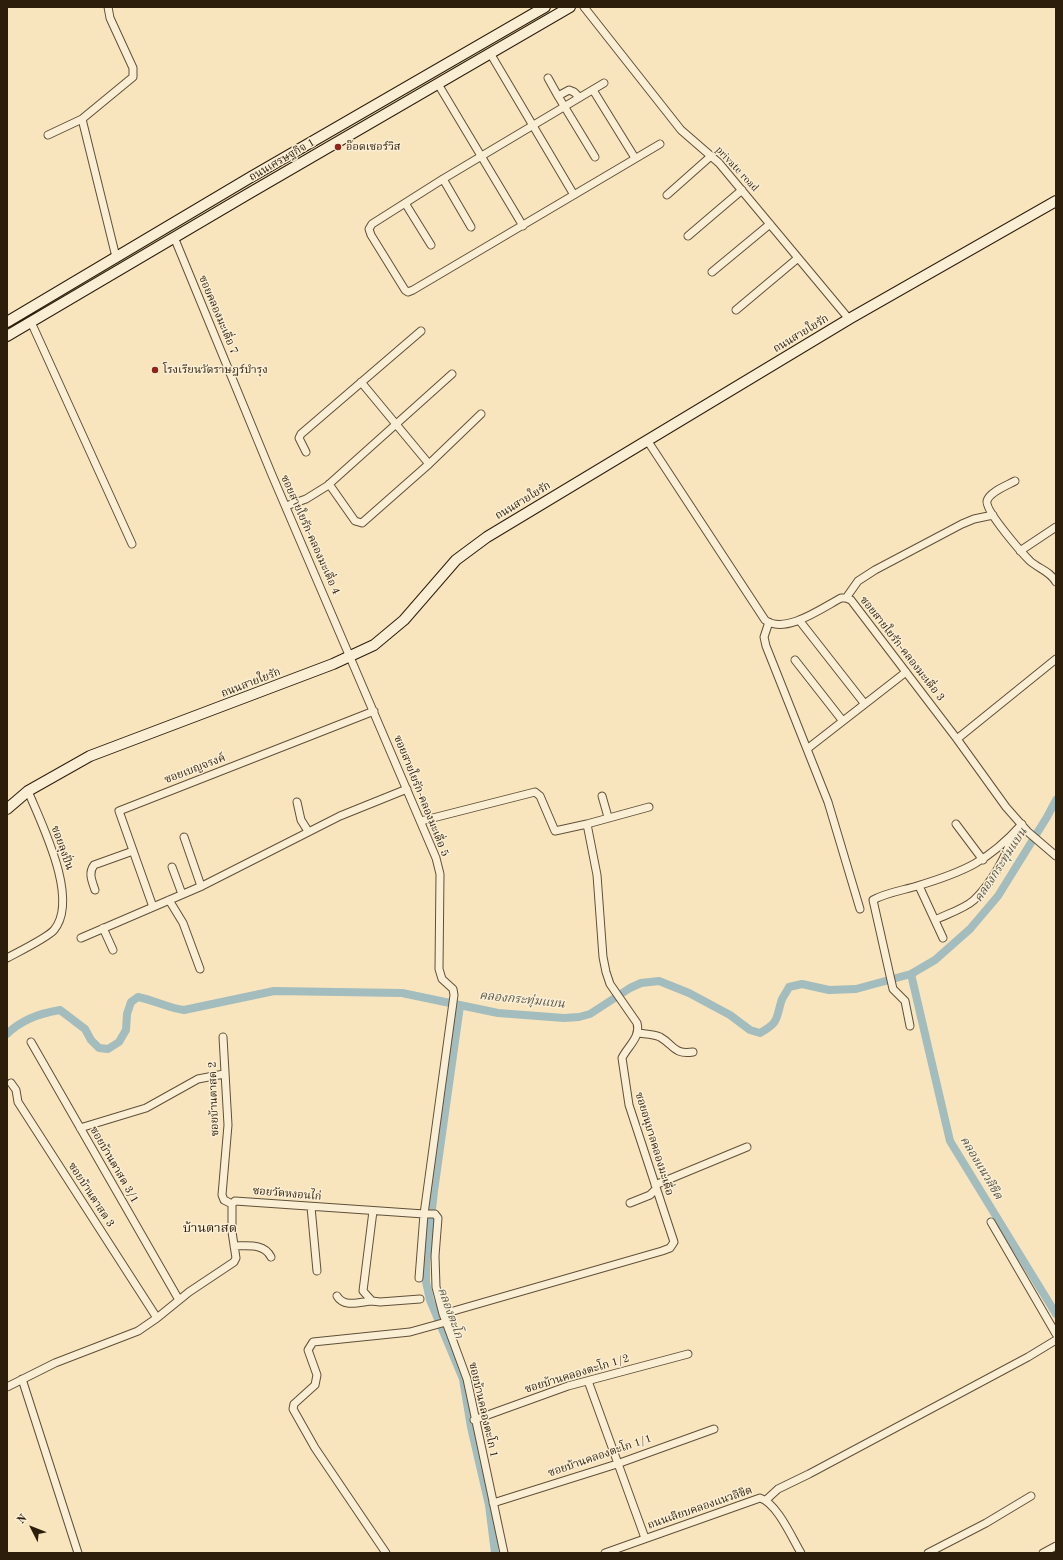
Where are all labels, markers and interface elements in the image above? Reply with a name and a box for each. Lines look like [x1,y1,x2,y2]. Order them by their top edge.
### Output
street label: ถนนเศรษฐกิจ 1 [247,136,317,184]
place label: อ๊อดเซอร์วิส [346,140,401,154]
marker: อ๊อดเซอร์วิส [333,142,343,152]
street label: private road [713,144,761,194]
street label: ซอยคลองมะเดื่อ 7 [195,274,241,356]
street label: ถนนสายใยรัก [771,312,831,356]
place label: โรงเรียนวัดราษฎร์บํารุง [163,363,268,377]
marker: โรงเรียนวัดราษฎร์บํารุง [150,365,160,375]
street label: ซอยสายใยรัก-คลองมะเดื่อ 4 [278,473,342,597]
street label: ถนนสายใยรัก [493,479,553,523]
street label: ซอยสายใยรัก-คลองมะเดื่อ 3 [857,594,947,704]
street label: ถนนสายใยรัก [219,666,283,700]
street label: ซอยสายใยรัก-คลองมะเดื่อ 5 [391,733,451,859]
street label: ซอยเบญจรงค์ [163,751,227,787]
street label: ซอยลุงปั่น [48,824,76,872]
water label: คลองกระทุ่มแบน [972,825,1030,905]
water label: คลองกระทุ่มแบน [479,988,565,1012]
street label: ซอยบ้านตาสด 2 [206,1061,222,1137]
street label: ซอยอนุบาลคลองมะเดื่อ [632,1091,676,1197]
street label: ซอยบ้านตาสด 3/1 [87,1124,141,1206]
water label: คลองแนวลิขิต [957,1134,1005,1202]
street label: ซอยบ้านตาสด 3 [65,1160,117,1230]
street label: ซอยวัดหงอนไก่ [252,1184,322,1204]
district label: บ้านตาสด [183,1221,237,1237]
water label: คลองตะโก [434,1286,466,1340]
street label: ซอยบ้านคลองตะโก 1/2 [523,1352,631,1396]
street label: ซอยบ้านคลองตะโก 1 [466,1361,500,1459]
street label: ซอยบ้านคลองตะโก 1/1 [546,1432,654,1480]
street label: ถนนเลียบคลองแนวลิขิต [646,1484,754,1532]
north arrow [12,1508,52,1548]
text: N [16,1513,30,1526]

